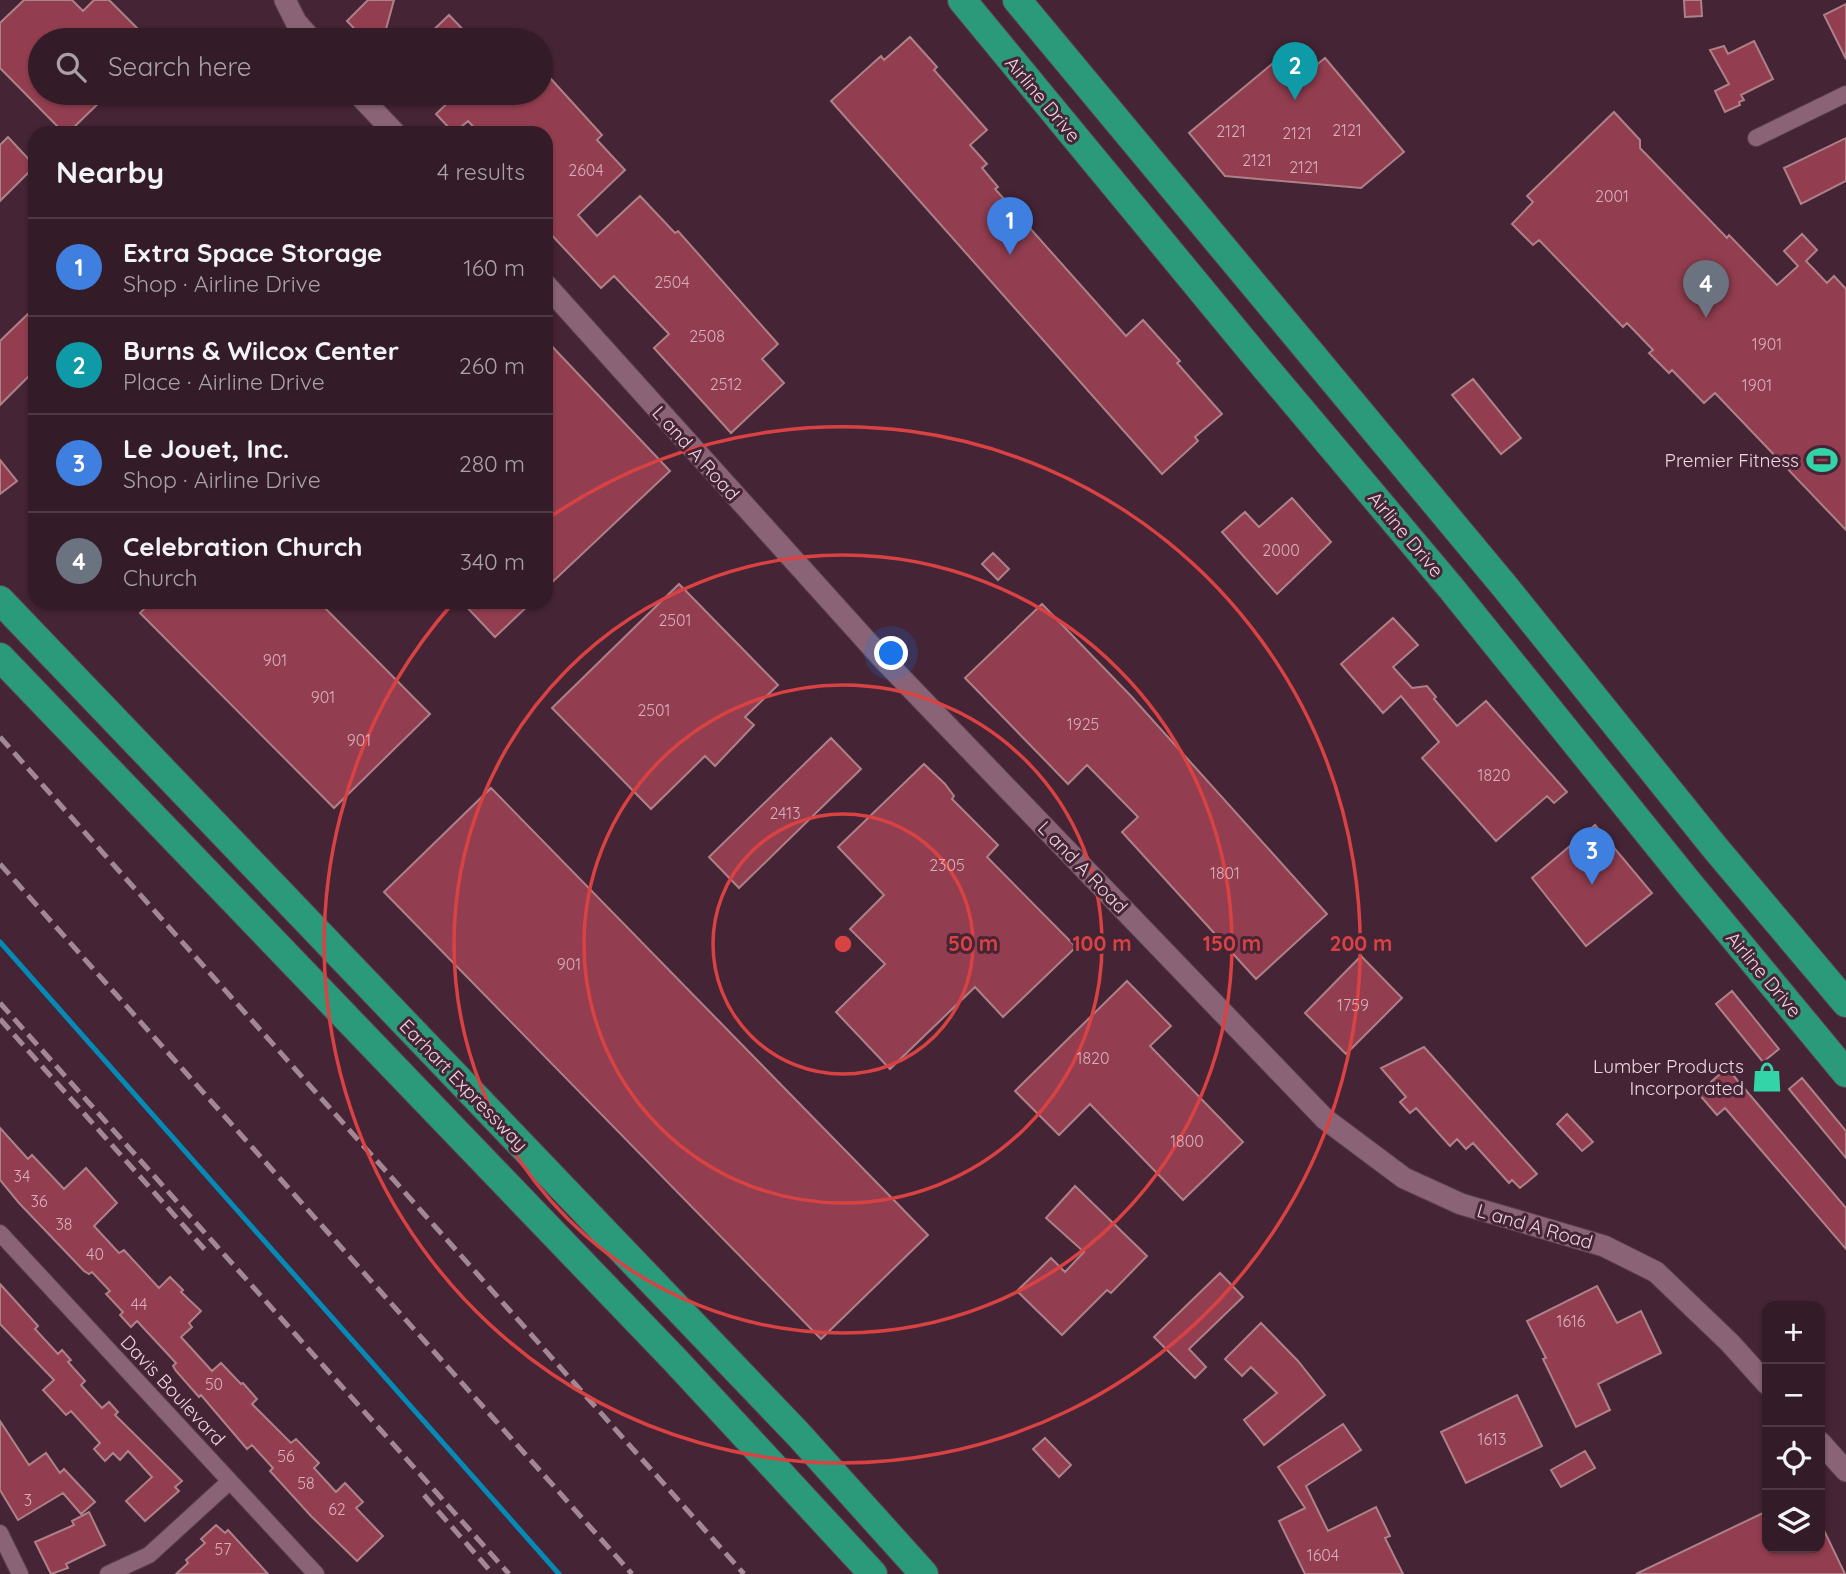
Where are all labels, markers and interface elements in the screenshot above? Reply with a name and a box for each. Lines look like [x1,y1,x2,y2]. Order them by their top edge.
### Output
search box [28,28,553,105]
pin: 2 [1272,42,1318,100]
icon: search [52,48,90,86]
text: Search here [108,50,252,83]
street label: Airline Drive [1000,51,1086,147]
house number: 2121 [1332,120,1362,140]
house number: 2121 [1216,121,1246,141]
house number: 2121 [1282,123,1312,143]
house number: 2121 [1242,150,1272,170]
text: Nearby [56,153,164,191]
text: 4 results [437,157,525,186]
house number: 2121 [1289,157,1319,177]
house number: 2604 [568,160,604,180]
house number: 2001 [1595,186,1629,206]
pin: 1 [987,197,1033,255]
text: Extra Space Storage [123,236,382,269]
text: 1 [75,253,83,282]
text: 160 m [463,253,525,282]
pin: 4 [1683,260,1729,318]
text: Shop · Airline Drive [123,269,321,298]
house number: 2504 [654,272,690,292]
house number: 2508 [689,326,725,346]
text: Burns & Wilcox Center [123,334,399,367]
house number: 1901 [1752,334,1782,354]
text: 2 [72,351,86,380]
text: 260 m [459,351,525,380]
text: Place · Airline Drive [123,367,325,396]
house number: 2512 [710,374,742,394]
house number: 1901 [1742,375,1772,395]
street label: L and A Road [647,401,745,505]
text: Le Jouet, Inc. [123,432,289,465]
sports icon: Premier Fitness [1805,443,1839,477]
place label: Premier Fitness [1665,448,1799,472]
text: 3 [73,449,85,478]
text: 280 m [459,449,525,478]
text: Shop · Airline Drive [123,465,321,494]
street label: Airline Drive [1363,486,1449,582]
text: Celebration Church [123,530,362,563]
house number: 2000 [1262,540,1300,560]
text: 4 [72,547,86,576]
text: 340 m [460,547,525,576]
text: Church [123,563,198,592]
house number: 2501 [658,610,692,630]
your location [874,636,908,670]
house number: 901 [263,650,287,670]
house number: 901 [311,687,335,707]
house number: 2501 [637,700,671,720]
house number: 1925 [1067,714,1099,734]
house number: 901 [347,730,371,750]
house number: 1820 [1478,765,1510,785]
house number: 2413 [769,803,801,823]
street label: L and A Road [1033,816,1133,918]
pin: 3 [1569,827,1615,885]
house number: 2305 [929,855,965,875]
house number: 1801 [1210,863,1240,883]
street label: Airline Drive [1721,926,1807,1022]
text: 50 m [948,930,998,956]
text: 100 m [1072,930,1132,956]
text: 150 m [1203,930,1261,956]
text: 200 m [1330,930,1392,956]
centre of rings [831,932,855,956]
house number: 901 [557,954,581,974]
house number: 1759 [1337,995,1369,1015]
street label: Earhart Expressway [395,1014,533,1156]
house number: 1820 [1077,1048,1109,1068]
place label: Lumber Products Incorporated [1593,1054,1744,1100]
shop icon: Lumber Products Incorporated [1750,1060,1784,1094]
house number: 1800 [1170,1131,1204,1151]
house number: 34 [14,1166,30,1186]
house number: 36 [31,1191,48,1211]
street label: L and A Road [1474,1198,1596,1254]
house number: 38 [55,1214,73,1234]
house number: 40 [86,1244,104,1264]
house number: 44 [131,1294,147,1314]
map controls [1762,1301,1825,1553]
button: + [1762,1301,1825,1364]
house number: 1616 [1557,1311,1586,1331]
street label: Davis Boulevard [116,1330,230,1450]
button: − [1762,1364,1825,1427]
house number: 50 [205,1374,223,1394]
button: locate [1762,1427,1825,1490]
house number: 1613 [1478,1429,1506,1449]
house number: 56 [277,1446,295,1466]
house number: 58 [297,1473,315,1493]
house number: 3 [24,1490,32,1510]
button: layers [1762,1490,1825,1553]
house number: 62 [328,1499,346,1519]
house number: 57 [215,1539,231,1559]
house number: 1604 [1307,1545,1339,1565]

